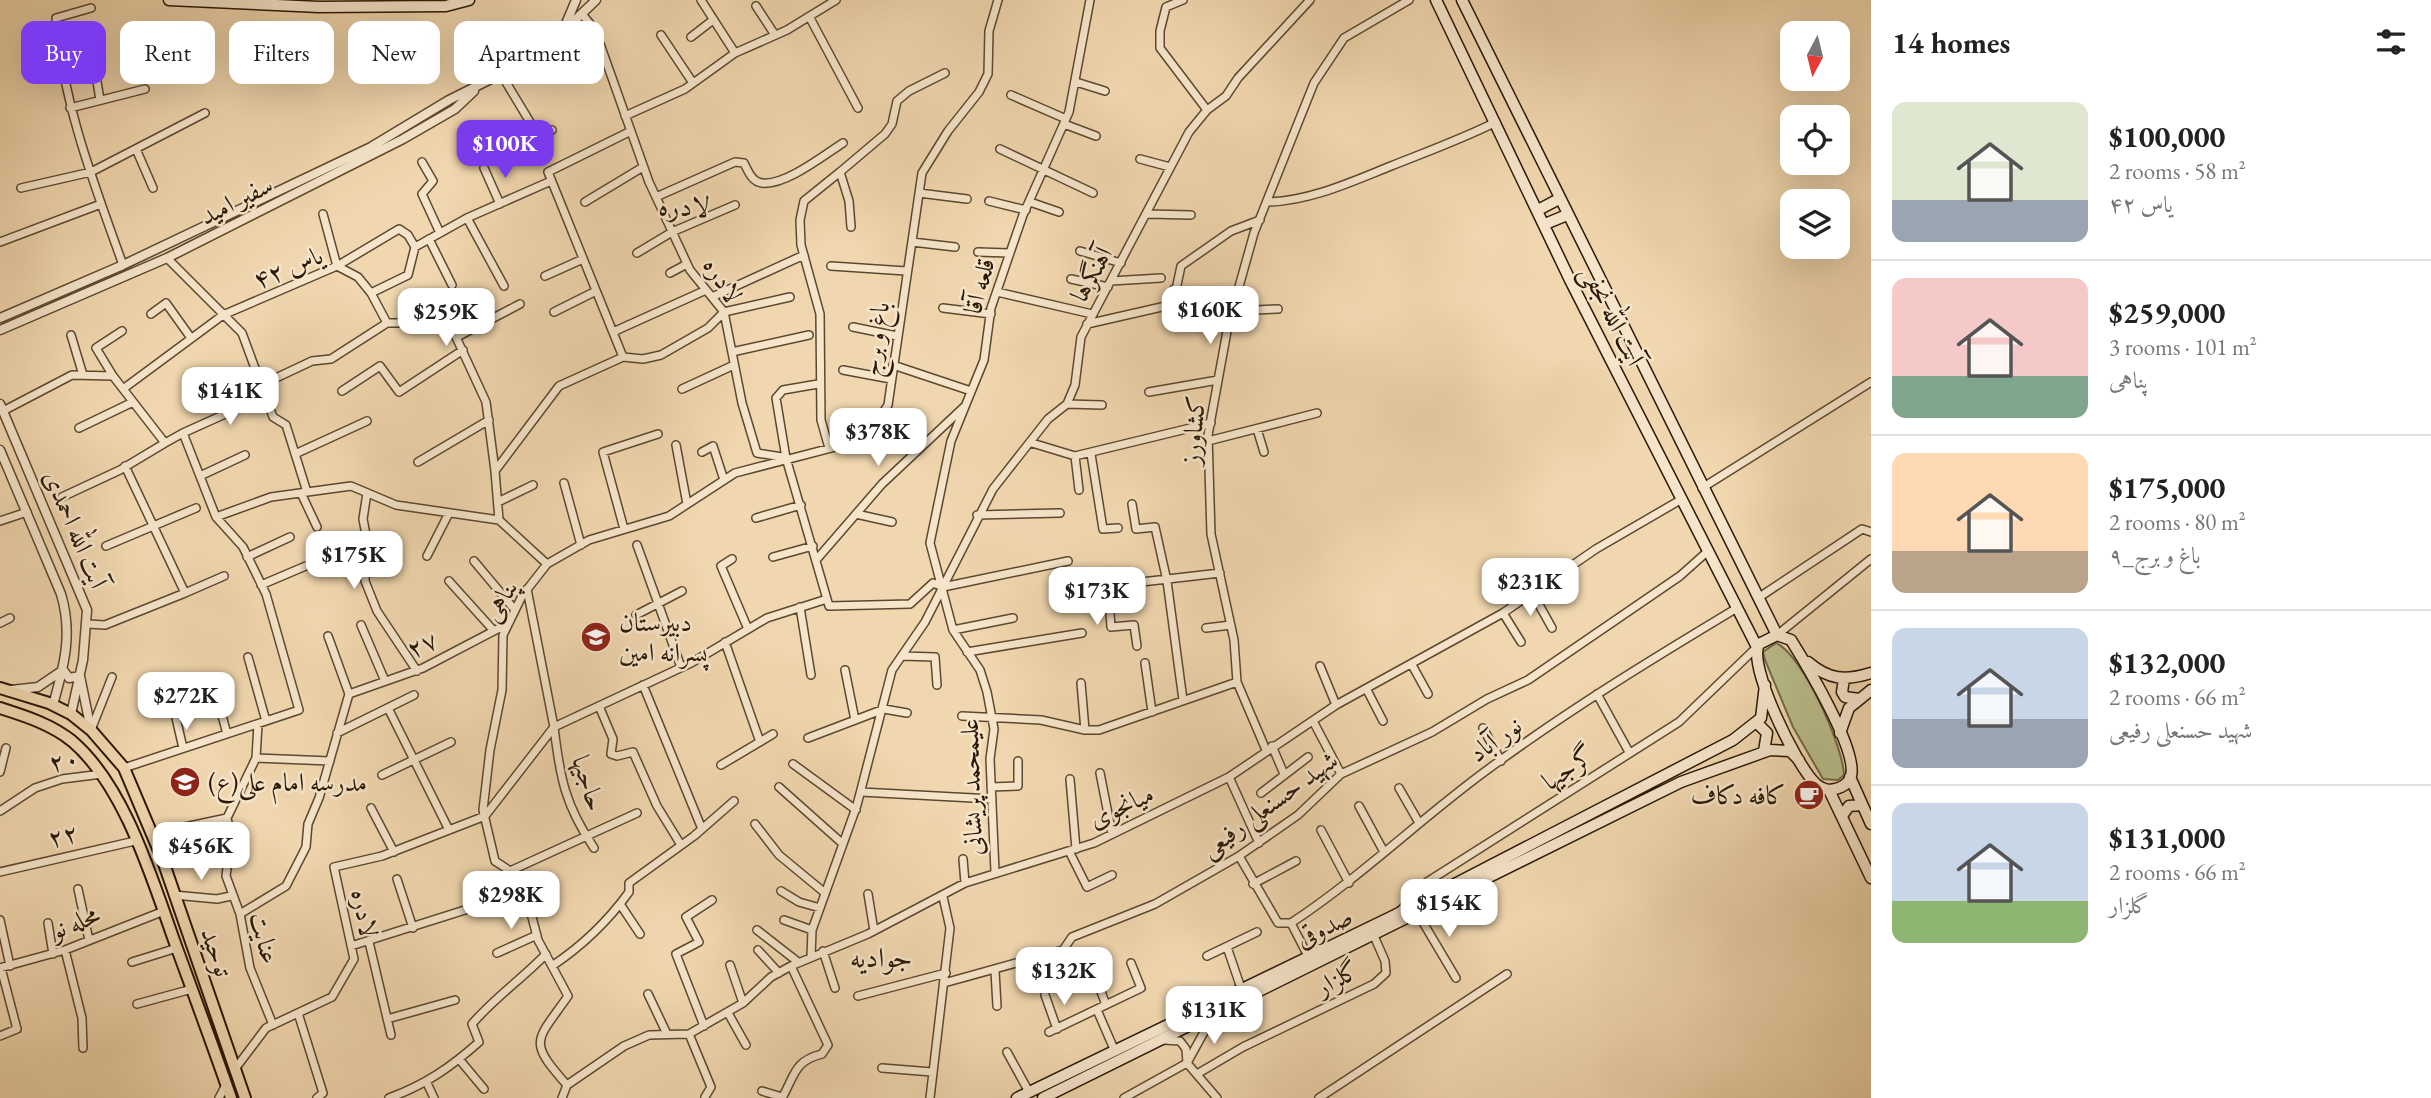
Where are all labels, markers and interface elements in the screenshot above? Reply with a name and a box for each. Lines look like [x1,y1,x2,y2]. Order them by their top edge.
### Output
chip: Buy [21,21,106,84]
chip: Rent [120,21,215,84]
chip: Filters [229,21,334,84]
chip: New [348,21,440,84]
chip: Apartment [454,21,604,84]
north arrow [1780,21,1850,91]
map controls [1780,21,1850,259]
text: 14 homes [1892,23,2010,62]
icon: filters [2372,23,2410,61]
button: locate [1780,105,1850,175]
text: $100,000 [2109,117,2225,156]
pin: $100K [456,120,554,180]
text: $100K [473,128,537,158]
icon: home [1948,130,2032,214]
text: 2 rooms · 58 m² [2109,156,2246,186]
street label: سفیر امید [193,167,279,233]
district label: لادره [658,188,710,224]
button: layers [1780,189,1850,259]
text: یاس ۴۲ [2109,189,2173,219]
street label: یاس ۴۲ [248,237,330,296]
street label: آهنگرها [1062,238,1121,308]
street label: لادره [696,250,750,310]
street label: قلعه آقا [955,254,1003,318]
street label: آیت الله نجفی [1571,257,1657,374]
pin: $160K [1161,286,1259,346]
pin: $259K [397,288,495,348]
text: $259,000 [2109,293,2225,332]
text: $160K [1178,294,1242,324]
text: $259K [414,296,478,326]
street label: باغ و برج [853,299,904,380]
icon: home [1948,306,2032,390]
text: 3 rooms · 101 m² [2109,332,2257,362]
text: پناهی [2109,365,2149,395]
pin: $141K [181,368,279,427]
text: $141K [198,375,262,405]
street label: کشاورز [1173,394,1213,469]
pin: $378K [829,408,927,468]
text: $378K [846,416,910,446]
street label: آیت الله احمدی [36,464,120,595]
text: $175,000 [2109,468,2225,507]
icon: home [1948,481,2032,565]
text: 2 rooms · 80 m² [2109,507,2246,537]
pin: $175K [305,532,403,591]
text: $175K [322,539,386,569]
text: ۹_باغ و برج [2109,540,2201,570]
pin: $231K [1481,558,1579,618]
text: $231K [1498,566,1562,596]
pin: $173K [1048,568,1146,627]
street label: پناهی [475,573,527,630]
text: $173K [1065,575,1129,605]
place label: دبیرستان پسرانه امین [619,605,709,671]
school or university icon: دبیرستان پسرانه امین [579,620,613,654]
street label: ۲۷ [401,622,443,666]
text: $132,000 [2109,643,2225,682]
icon: home [1948,656,2032,740]
pin: $272K [137,672,235,732]
text: $272K [154,680,218,710]
text: 2 rooms · 66 m² [2109,682,2246,712]
street label: نور آباد [1462,708,1528,770]
text: شهید حسنعلی رفیعی [2109,715,2252,745]
street label: علیمحمد پریشانی [952,718,990,856]
street label: گرجیها [1535,738,1601,798]
street label: ۲۰ [46,740,82,780]
street label: شهید حسنعلی رفیعی [1193,743,1346,867]
street label: حاجیها [564,751,614,815]
school or university icon: مدرسه امام علی(ع) [168,765,202,799]
place label: مدرسه امام علی(ع) [208,765,367,805]
street label: میانجوی [1083,776,1159,836]
place label: کافه دکاف [1691,778,1786,812]
cafe icon: کافه دکاف [1792,778,1826,812]
street label: ۲۲ [44,815,82,855]
text: $131,000 [2109,818,2225,857]
pin: $456K [152,822,250,882]
text: $456K [169,830,233,860]
icon: home [1948,831,2032,915]
text: 2 rooms · 66 m² [2109,857,2246,887]
pin: $298K [462,872,560,931]
text: $298K [479,879,543,909]
pin: $154K [1400,880,1498,939]
street label: لادره [343,886,387,940]
text: $154K [1417,887,1481,917]
text: گلزار [2109,890,2149,920]
street label: محله نو [43,897,105,948]
street label: صدوقی [1290,899,1358,955]
street label: عنایت [242,908,288,968]
street label: توحید [193,923,241,982]
district label: جوادیه [850,939,912,975]
pin: $132K [1015,948,1113,1007]
street label: گلزار [1306,952,1365,1005]
text: $132K [1032,955,1096,985]
pin: $131K [1165,986,1263,1046]
text: $131K [1182,994,1246,1024]

